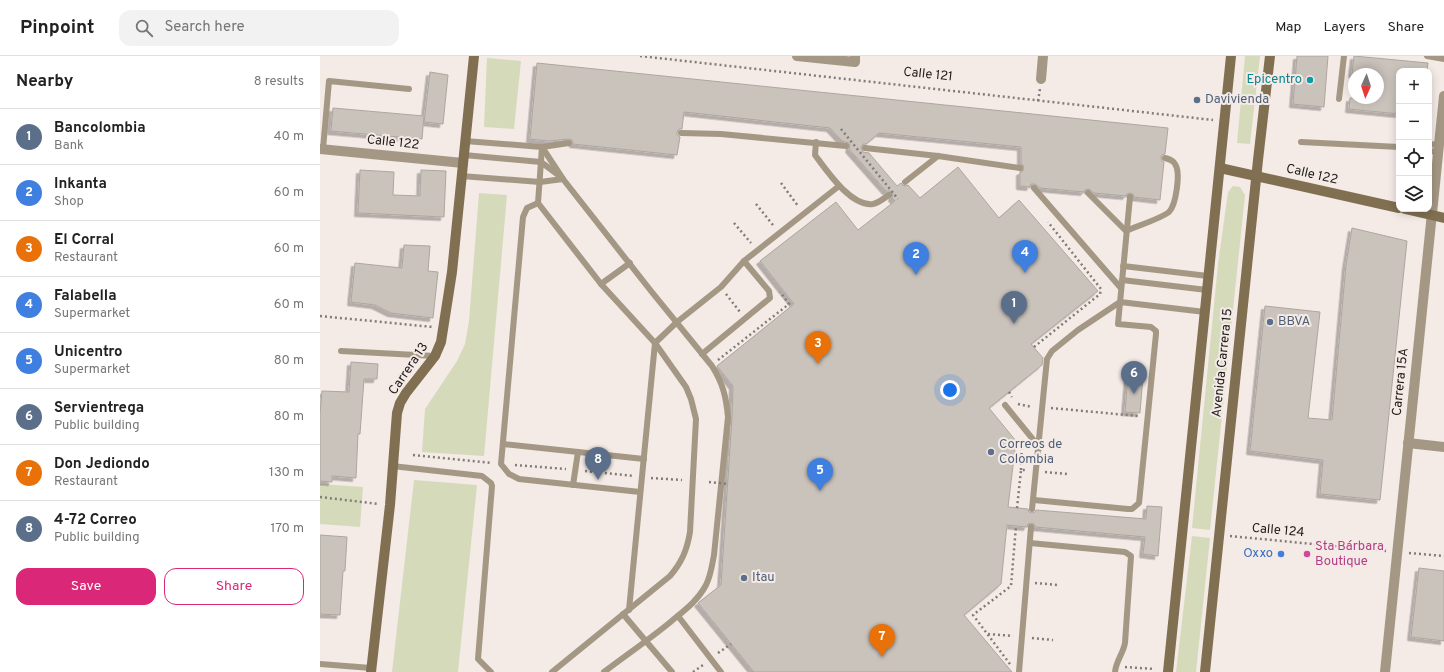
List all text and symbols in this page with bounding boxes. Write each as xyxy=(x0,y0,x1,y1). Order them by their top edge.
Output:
search box xyxy=(119,10,399,46)
text: Pinpoint xyxy=(20,16,95,40)
icon: search xyxy=(133,17,155,39)
text: Search here xyxy=(165,18,245,37)
text: Map xyxy=(1275,19,1301,36)
text: Layers xyxy=(1323,19,1365,36)
text: Share xyxy=(1387,19,1424,36)
street label: Calle 121 xyxy=(902,64,954,86)
north arrow xyxy=(1348,68,1384,104)
map controls xyxy=(1396,68,1432,212)
button: + xyxy=(1396,68,1432,104)
text: Nearby xyxy=(16,71,73,93)
place label: Epicentro xyxy=(1246,72,1302,88)
text: 8 results xyxy=(254,74,304,90)
marker: Epicentro xyxy=(1305,75,1315,85)
place label: Davivienda xyxy=(1205,92,1269,108)
marker: Davivienda xyxy=(1192,95,1202,105)
button: − xyxy=(1396,104,1432,140)
text: Bancolombia xyxy=(54,119,146,138)
text: 1 xyxy=(26,129,32,145)
text: 40 m xyxy=(274,129,304,145)
street label: Calle 122 xyxy=(366,132,420,154)
text: Bank xyxy=(54,138,84,154)
button: locate xyxy=(1396,140,1432,176)
street label: Calle 122 xyxy=(1284,161,1340,189)
text: Inkanta xyxy=(54,175,107,194)
button: layers xyxy=(1396,176,1432,212)
text: 2 xyxy=(25,185,33,201)
text: 60 m xyxy=(274,185,304,201)
text: Shop xyxy=(54,194,84,210)
text: El Corral xyxy=(54,231,114,250)
pin: 4 xyxy=(1012,240,1038,273)
text: 3 xyxy=(25,241,33,257)
text: 60 m xyxy=(274,241,304,257)
pin: 2 xyxy=(903,242,929,275)
text: Restaurant xyxy=(54,250,118,266)
text: Falabella xyxy=(54,287,117,306)
pin: 1 xyxy=(1001,291,1027,324)
text: 4 xyxy=(25,297,33,313)
text: 60 m xyxy=(274,297,304,313)
text: Supermarket xyxy=(54,306,130,322)
street label: Avenida Carrera 15 xyxy=(1209,308,1237,418)
place label: BBVA xyxy=(1278,314,1311,330)
marker: BBVA xyxy=(1265,317,1275,327)
pin: 3 xyxy=(805,331,831,364)
street label: Carrera 13 xyxy=(386,340,432,398)
text: Unicentro xyxy=(54,343,123,362)
street label: Carrera 15A xyxy=(1389,347,1413,417)
text: 5 xyxy=(25,353,33,369)
text: 80 m xyxy=(274,353,304,369)
pin: 6 xyxy=(1121,361,1147,394)
text: Supermarket xyxy=(54,362,130,378)
your location xyxy=(940,380,960,400)
text: Servientrega xyxy=(54,399,144,418)
text: 6 xyxy=(25,409,33,425)
text: 80 m xyxy=(274,409,304,425)
text: Public building xyxy=(54,418,140,434)
place label: Correos de Colombia xyxy=(999,437,1062,468)
pin: 8 xyxy=(585,447,611,480)
marker: Correos de Colombia xyxy=(986,447,996,457)
text: Don Jediondo xyxy=(54,455,150,474)
pin: 5 xyxy=(807,458,833,491)
text: 7 xyxy=(26,465,32,481)
text: 130 m xyxy=(269,465,304,481)
text: Restaurant xyxy=(54,474,118,490)
text: 4-72 Correo xyxy=(54,511,137,530)
text: 8 xyxy=(25,521,33,537)
text: 170 m xyxy=(270,521,304,537)
street label: Calle 124 xyxy=(1251,521,1305,541)
text: Public building xyxy=(54,530,140,546)
place label: Sta Bárbara Boutique xyxy=(1315,539,1384,570)
place label: Oxxo xyxy=(1243,546,1273,562)
marker: Oxxo xyxy=(1276,549,1286,559)
marker: Sta Bárbara Boutique xyxy=(1302,549,1312,559)
button: Save xyxy=(16,568,156,605)
button: Share xyxy=(164,568,304,605)
place label: Itau xyxy=(752,570,775,586)
marker: Itau xyxy=(739,573,749,583)
pin: 7 xyxy=(869,624,895,657)

